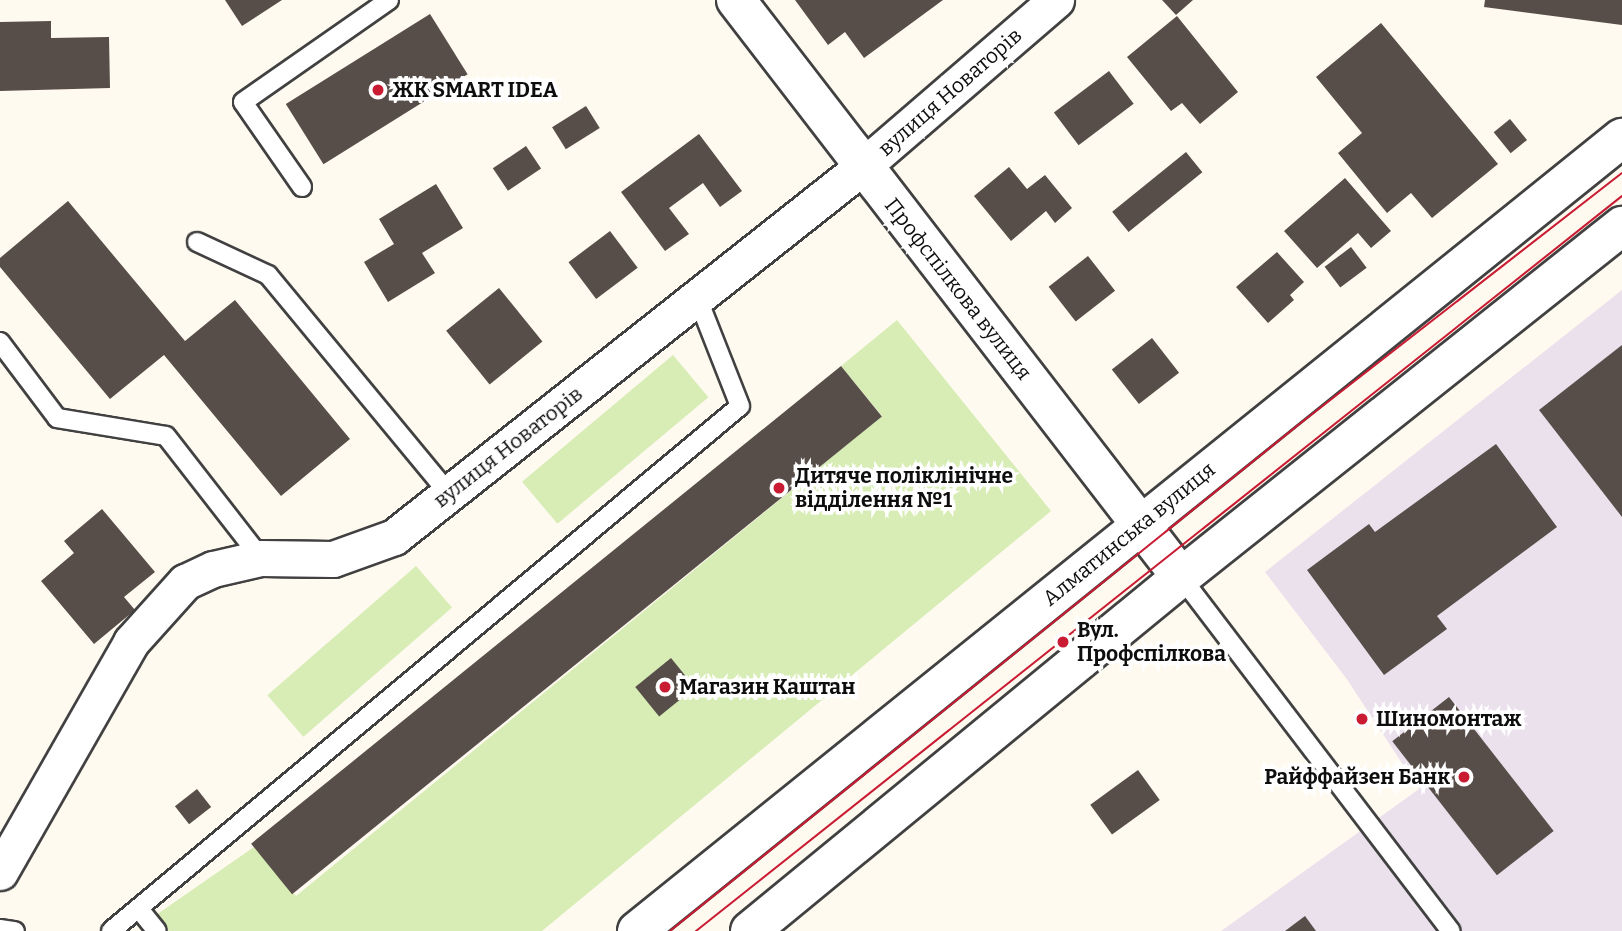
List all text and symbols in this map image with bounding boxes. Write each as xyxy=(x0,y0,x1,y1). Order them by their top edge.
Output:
street label: вулиця Новаторів xyxy=(873,23,1027,161)
place label: ЖК SMART IDEA xyxy=(392,77,558,103)
marker: ЖК SMART IDEA xyxy=(370,82,386,98)
street label: Профспілкова вулиця xyxy=(879,193,1037,385)
street label: вулиця Новаторів xyxy=(429,381,587,513)
street label: Алматинська вулиця xyxy=(1038,457,1220,611)
place label: Дитяче поліклінічне відділення №1 xyxy=(795,463,1013,513)
marker: Дитяче поліклінічне відділення №1 xyxy=(769,478,789,498)
place label: Вул. Профспілкова xyxy=(1077,617,1226,667)
marker: Вул. Профспілкова xyxy=(1055,634,1071,650)
place label: Магазин Каштан xyxy=(679,674,855,700)
marker: Магазин Каштан xyxy=(657,679,673,695)
place label: Шиномонтаж xyxy=(1376,706,1522,732)
marker: Шиномонтаж xyxy=(1354,711,1370,727)
place label: Райффайзен Банк xyxy=(1264,764,1450,790)
marker: Райффайзен Банк xyxy=(1456,769,1472,785)

